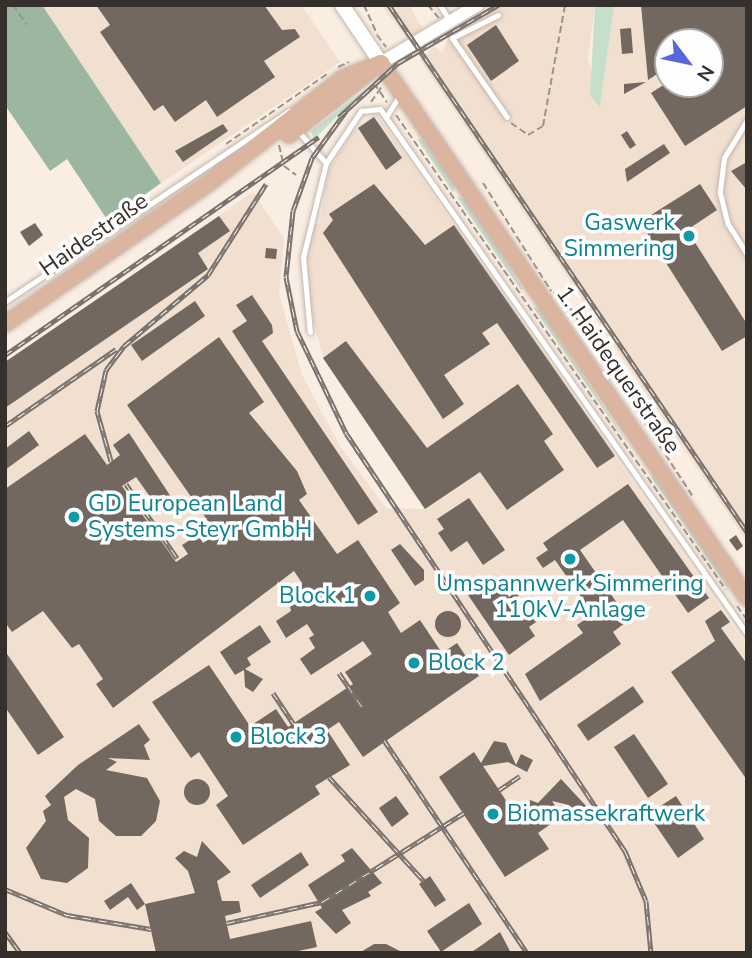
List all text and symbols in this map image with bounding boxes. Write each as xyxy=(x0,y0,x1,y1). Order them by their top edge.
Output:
north arrow xyxy=(654,28,724,98)
text: N xyxy=(690,60,720,86)
street label: Haidestraße xyxy=(34,187,154,283)
place label: Gaswerk Simmering xyxy=(564,209,675,263)
marker: Gaswerk Simmering xyxy=(681,228,697,244)
street label: 1. Haidequerstraße xyxy=(550,281,686,459)
place label: GD European Land Systems-Steyr GmbH xyxy=(88,490,312,544)
marker: GD European Land Systems-Steyr GmbH xyxy=(66,509,82,525)
marker: Umspannwerk Simmering 110kV-Anlage xyxy=(562,551,578,567)
place label: Umspannwerk Simmering 110kV-Anlage xyxy=(436,570,704,624)
place label: Block 1 xyxy=(279,582,356,610)
marker: Block 1 xyxy=(362,588,378,604)
place label: Block 2 xyxy=(428,649,505,677)
marker: Block 2 xyxy=(406,655,422,671)
place label: Block 3 xyxy=(250,723,327,751)
marker: Block 3 xyxy=(228,729,244,745)
place label: Biomassekraftwerk xyxy=(507,800,705,828)
marker: Biomassekraftwerk xyxy=(485,806,501,822)

